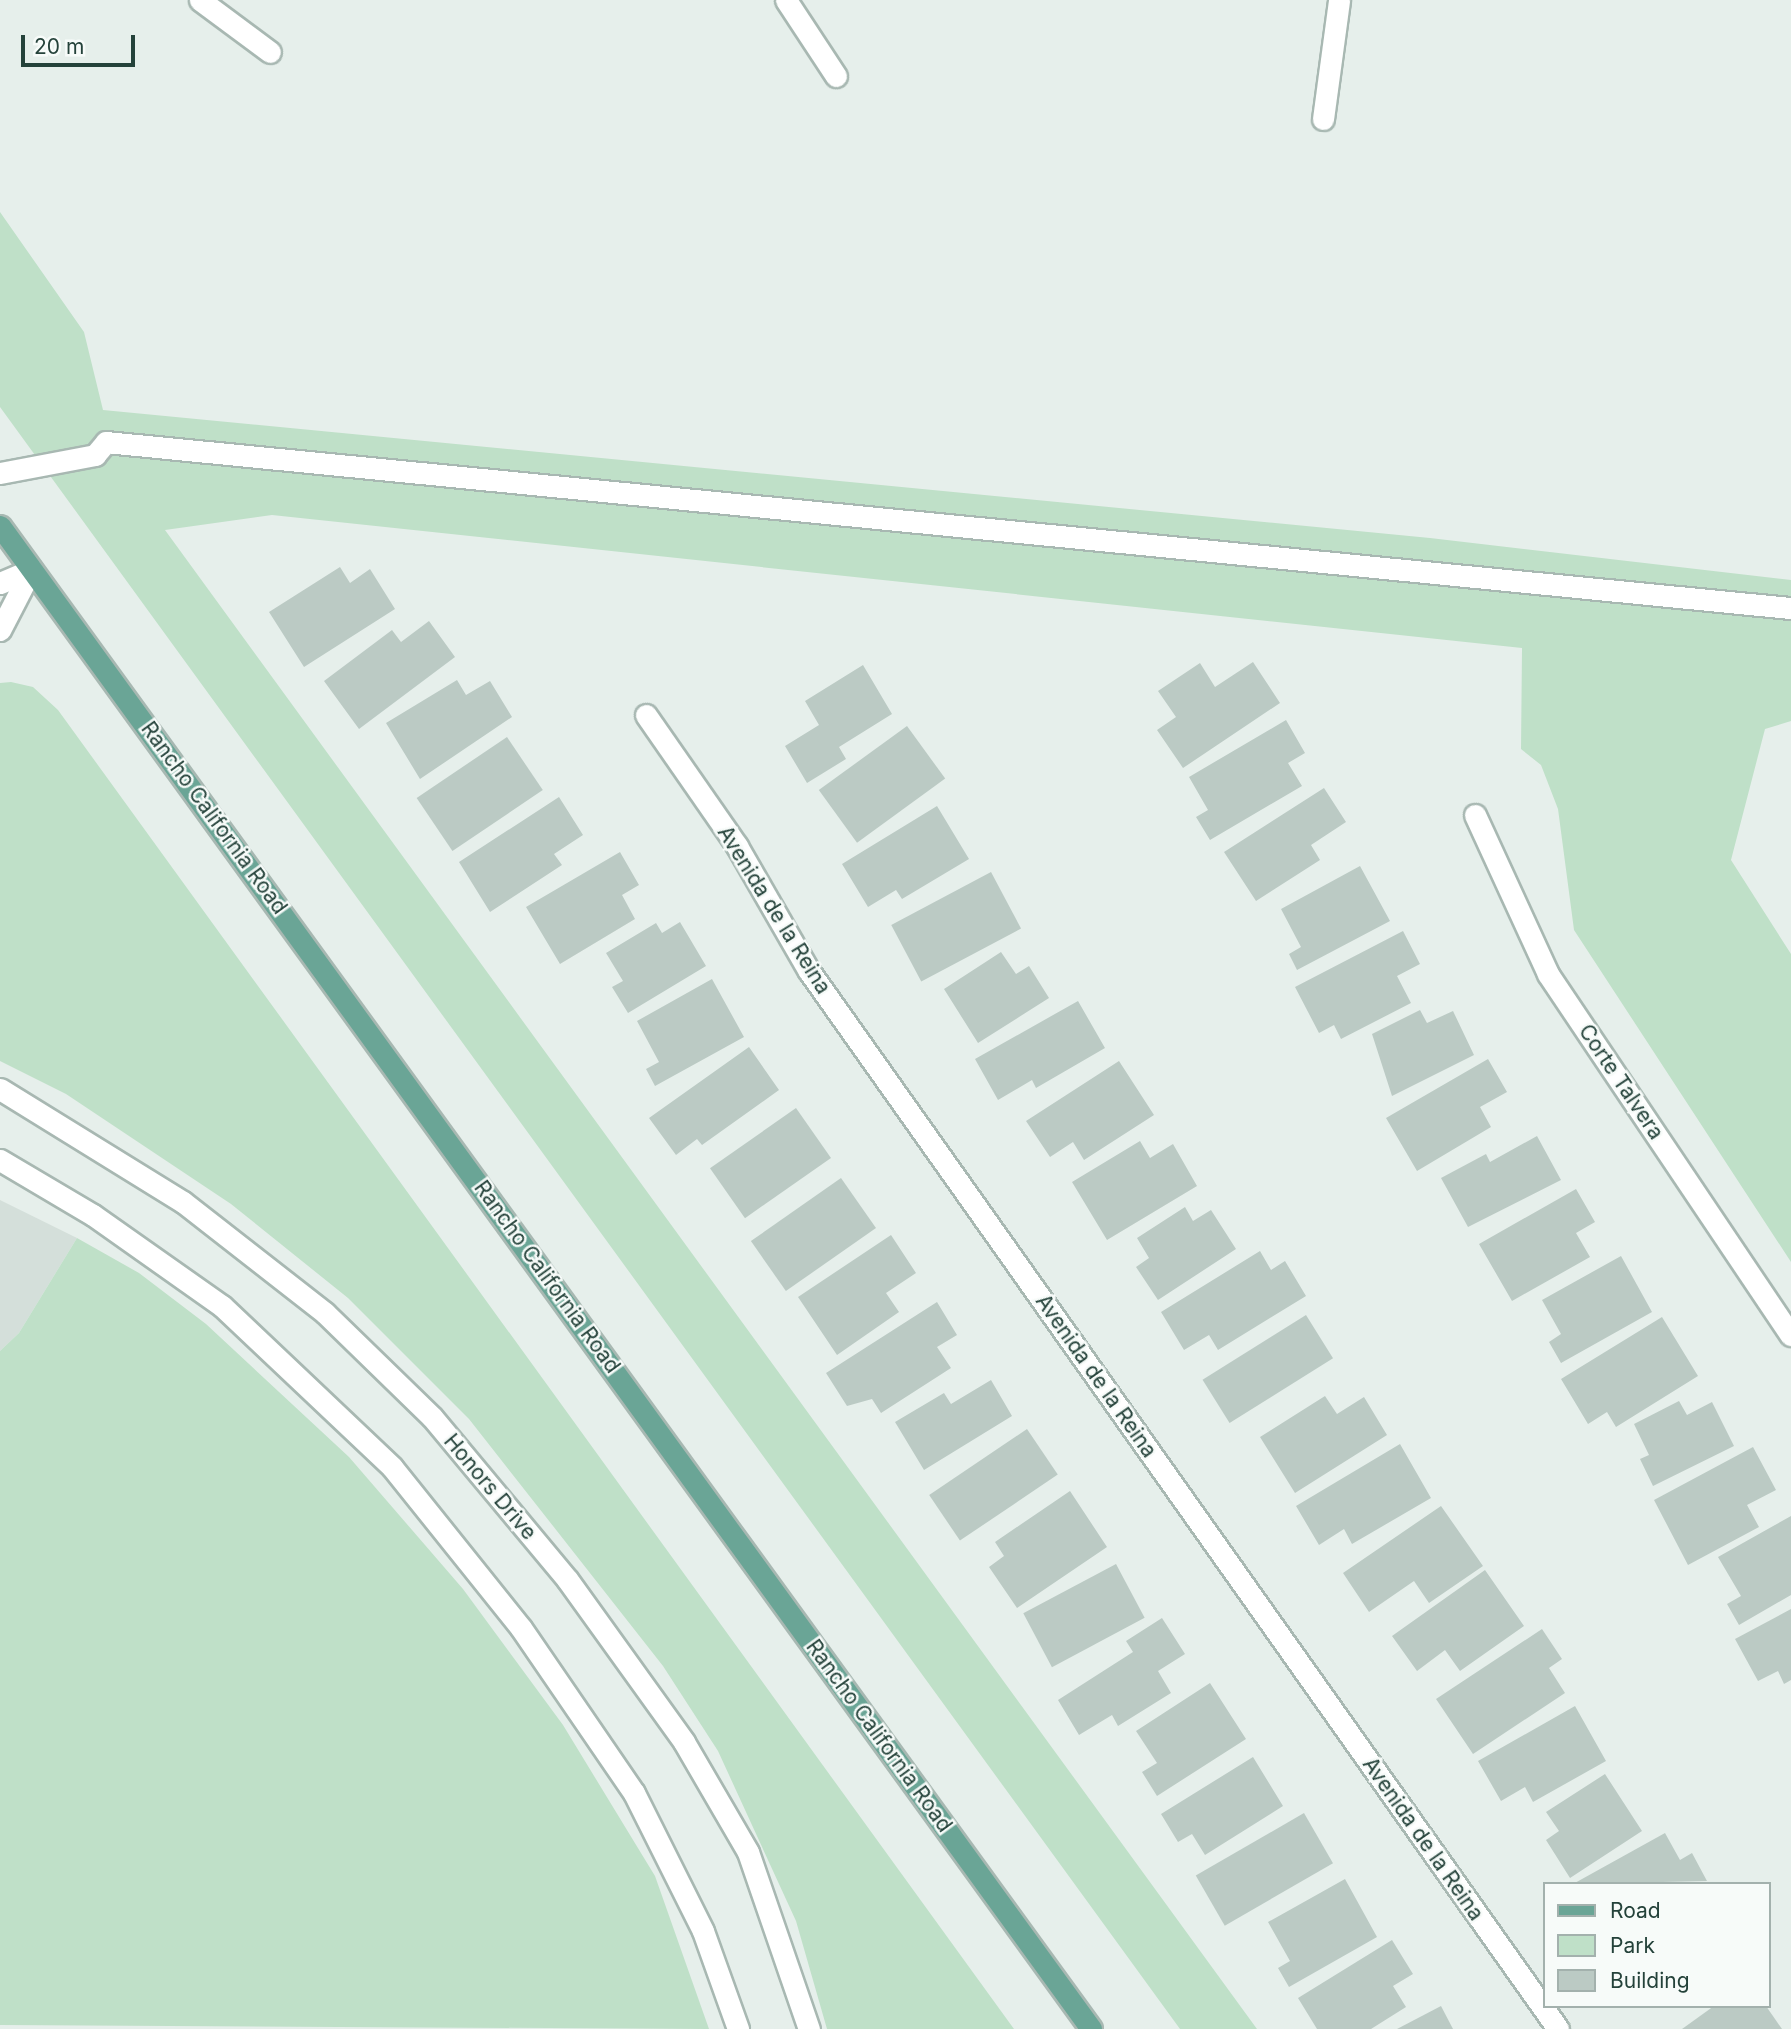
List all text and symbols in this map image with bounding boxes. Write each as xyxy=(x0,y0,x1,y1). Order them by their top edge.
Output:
scale bar xyxy=(24,21,138,65)
text: 20 m xyxy=(34,34,84,59)
street label: Rancho California Road xyxy=(136,717,292,919)
street label: Avenida de la Reina xyxy=(712,821,836,999)
street label: Corte Talvera xyxy=(1573,1020,1669,1144)
street label: Rancho California Road xyxy=(469,1176,625,1378)
street label: Avenida de la Reina xyxy=(1030,1290,1162,1462)
street label: Honors Drive xyxy=(439,1429,541,1545)
street label: Rancho California Road xyxy=(801,1635,957,1837)
street label: Avenida de la Reina xyxy=(1357,1753,1489,1925)
legend xyxy=(1542,1882,1770,2008)
text: Road xyxy=(1610,1898,1661,1923)
text: Park xyxy=(1610,1933,1655,1958)
text: Building xyxy=(1610,1968,1690,1993)

